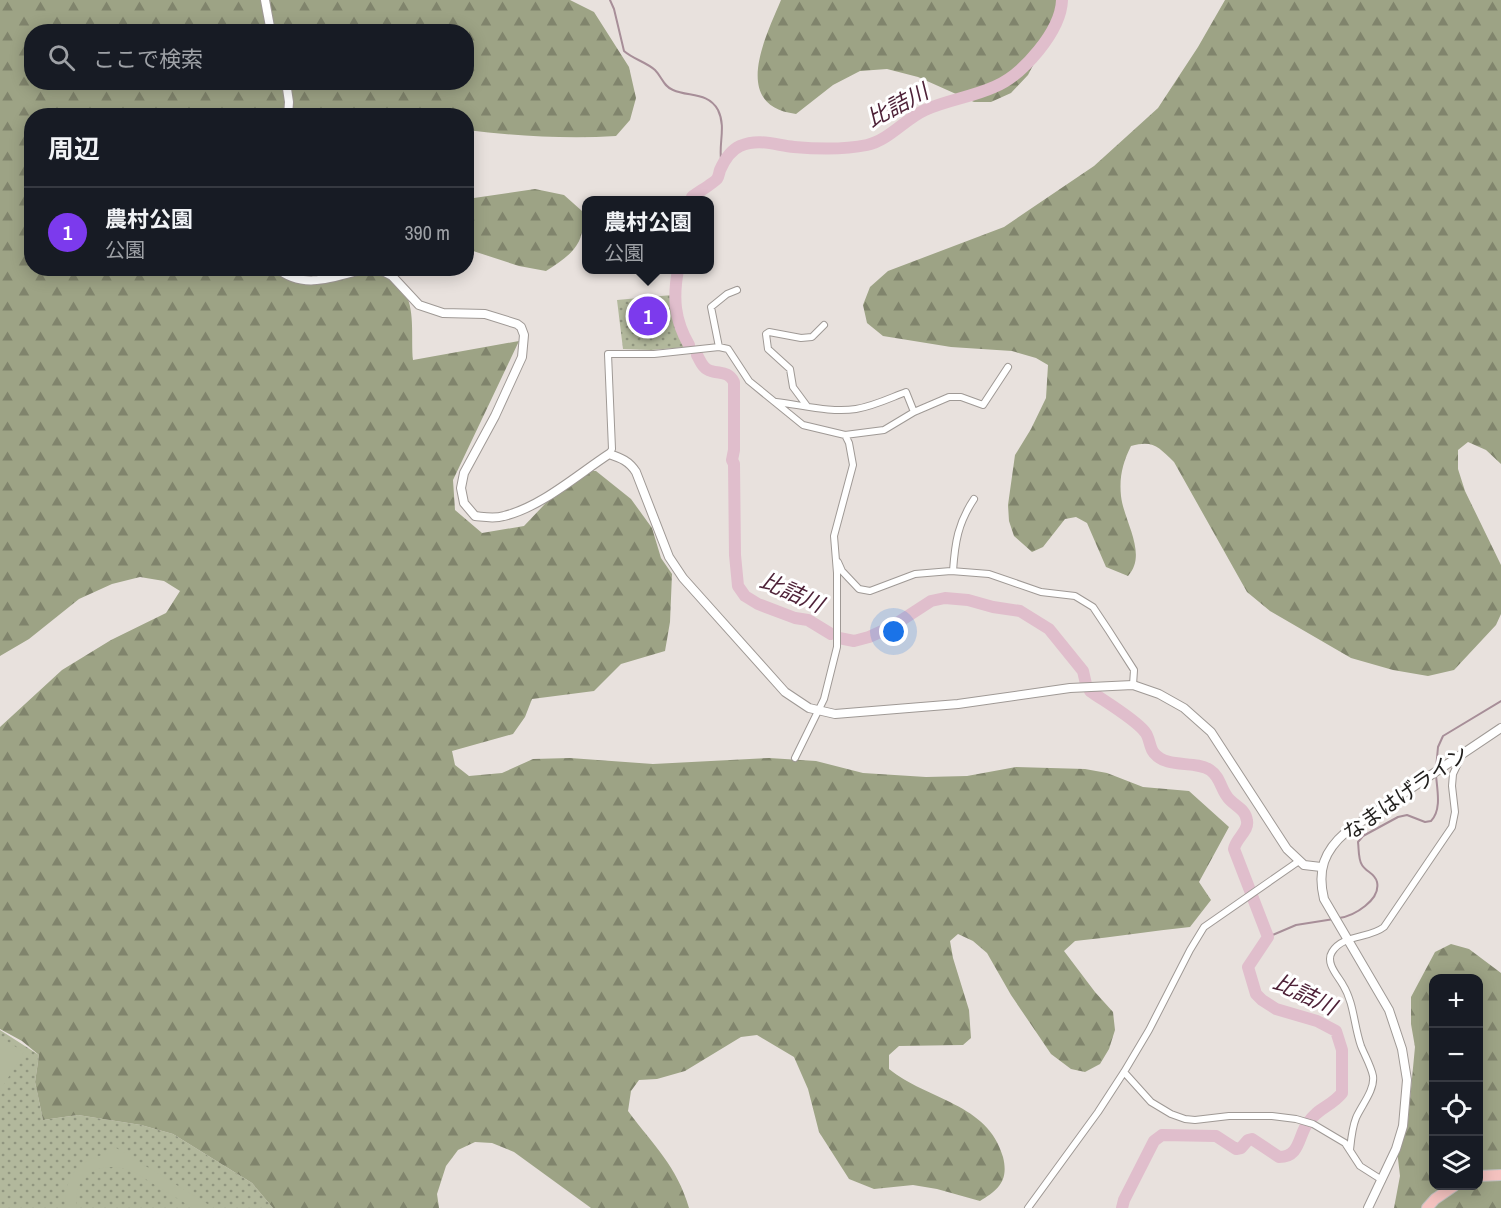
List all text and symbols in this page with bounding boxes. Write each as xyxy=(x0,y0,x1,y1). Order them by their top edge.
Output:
search box xyxy=(24,24,474,90)
icon: search xyxy=(45,41,78,74)
text: ここで検索 xyxy=(93,44,203,74)
water label: 比詰川 xyxy=(861,75,935,134)
text: 周辺 xyxy=(48,131,100,166)
popup xyxy=(582,196,714,274)
text: 農村公園 xyxy=(105,204,193,234)
text: 農村公園 xyxy=(604,207,692,237)
text: 1 xyxy=(63,219,72,246)
text: 390 m xyxy=(404,219,450,246)
text: 公園 xyxy=(105,236,145,263)
text: 公園 xyxy=(604,239,644,266)
pin: 1 xyxy=(628,294,668,338)
water label: 比詰川 xyxy=(756,565,830,620)
your location xyxy=(879,617,908,646)
street label: なまはげライン xyxy=(1337,739,1474,847)
water label: 比詰川 xyxy=(1269,966,1343,1022)
map controls xyxy=(1429,974,1483,1190)
button: + xyxy=(1429,974,1483,1028)
button: − xyxy=(1429,1028,1483,1082)
button: locate xyxy=(1429,1082,1483,1136)
button: layers xyxy=(1429,1136,1483,1190)

